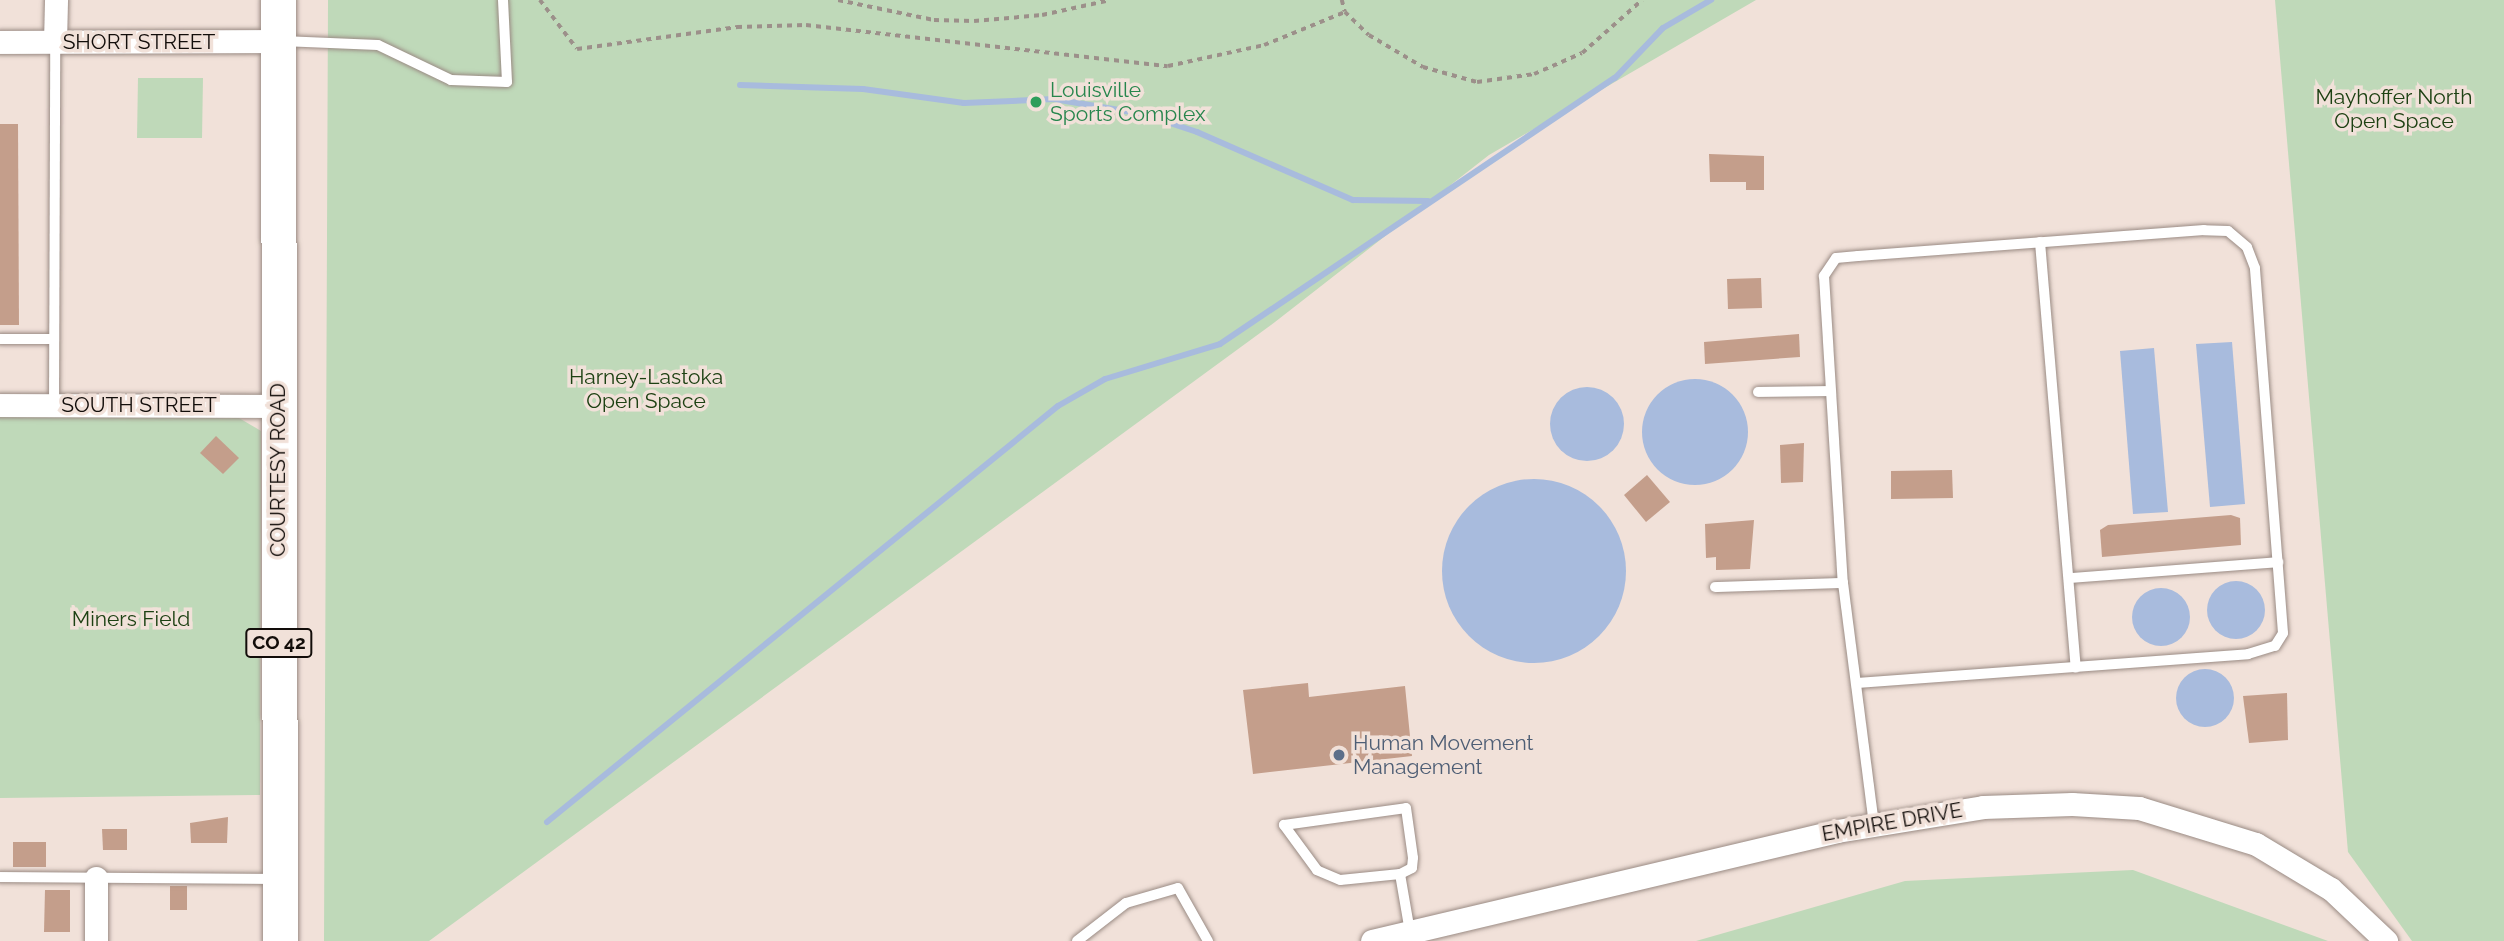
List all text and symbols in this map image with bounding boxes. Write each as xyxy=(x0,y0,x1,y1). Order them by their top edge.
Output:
street label: SHORT STREET xyxy=(62,29,216,55)
place label: Louisville Sports Complex xyxy=(1050,77,1205,127)
park label: Mayhoffer North Open Space xyxy=(2315,84,2473,134)
marker: Louisville Sports Complex xyxy=(1028,94,1044,110)
park label: Harney-Lastoka Open Space xyxy=(569,364,723,414)
street label: COURTESY ROAD xyxy=(265,383,291,557)
street label: SOUTH STREET xyxy=(61,392,217,418)
park label: Miners Field xyxy=(72,606,190,632)
road number: CO 42 xyxy=(244,628,314,658)
place label: Human Movement Management xyxy=(1353,730,1534,780)
marker: Human Movement Management xyxy=(1331,747,1347,763)
street label: EMPIRE DRIVE xyxy=(1820,797,1964,847)

